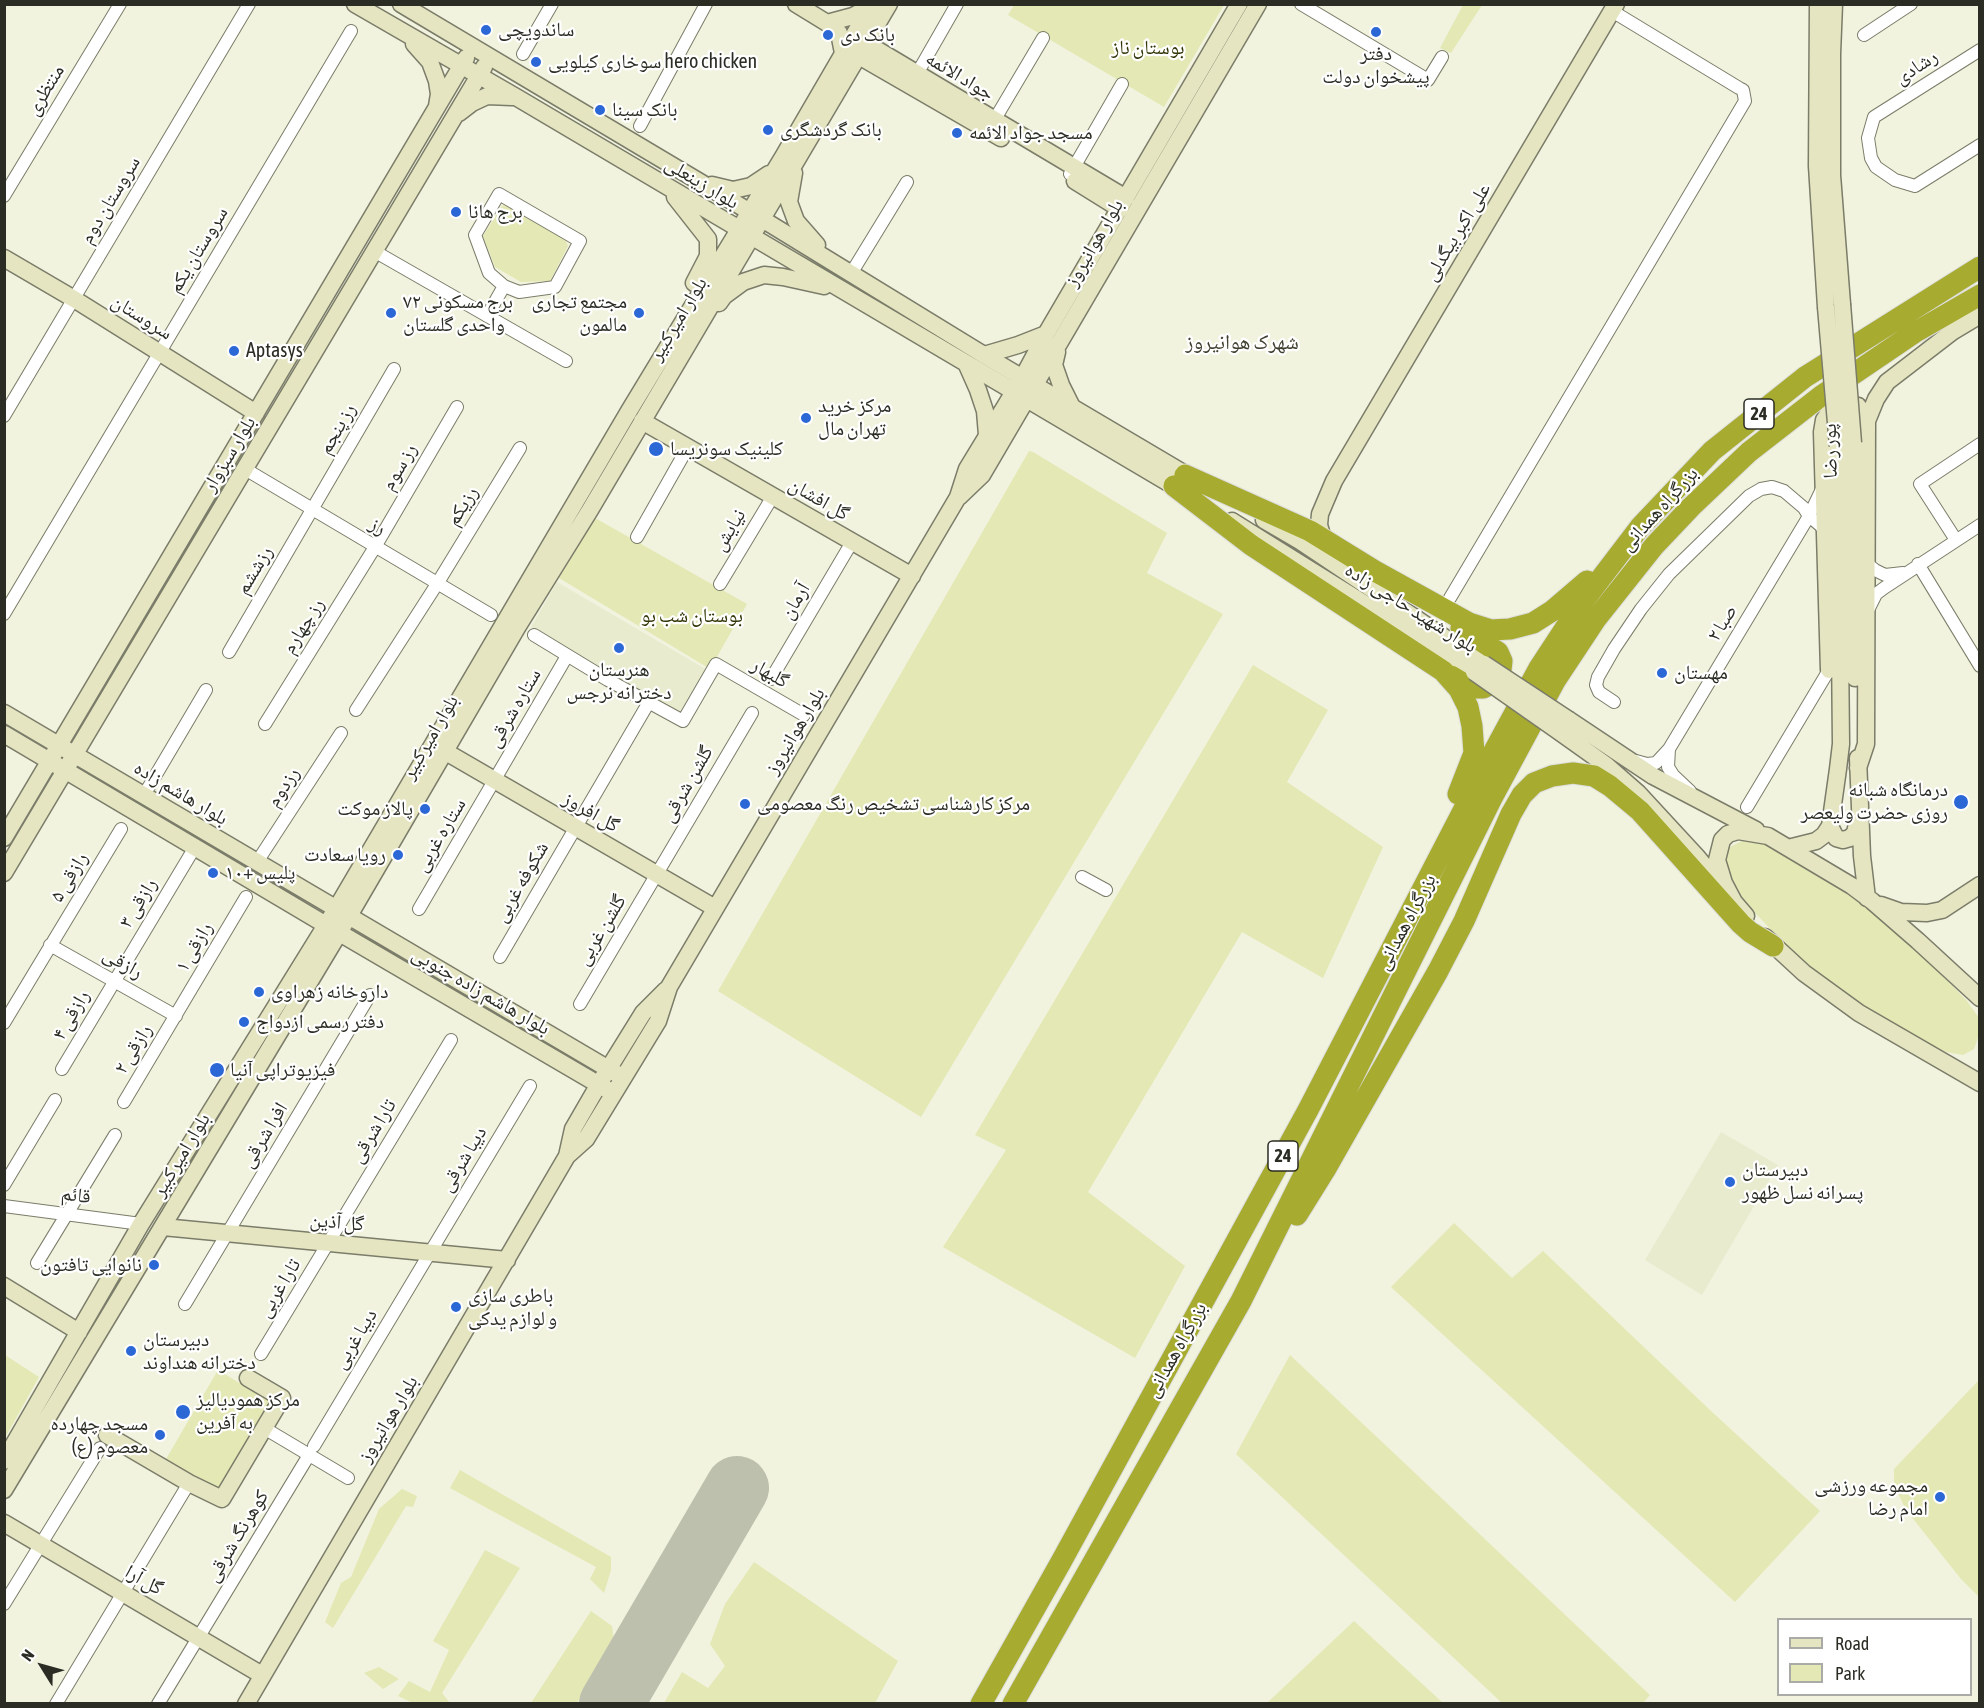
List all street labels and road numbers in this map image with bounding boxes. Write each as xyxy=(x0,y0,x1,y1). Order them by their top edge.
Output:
street label: رشادی xyxy=(1890,44,1942,90)
street label: جواد الائمه xyxy=(921,46,999,106)
street label: منتظری xyxy=(21,60,69,120)
street label: سروستان دوم xyxy=(75,152,145,248)
street label: بلوار زینعلی xyxy=(661,152,743,214)
street label: علی اکبر بیگدلی xyxy=(1418,178,1496,286)
street label: بلوار هوانیروز xyxy=(1059,195,1129,291)
street label: سروستان یکم xyxy=(163,202,233,298)
street label: بلوار امیرکبیر xyxy=(644,273,712,365)
street label: سروستان xyxy=(107,289,177,345)
street label: رز پنجم xyxy=(313,399,361,459)
road number: 24 xyxy=(1744,399,1774,429)
street label: بلوار سبزوار xyxy=(197,412,261,496)
street label: پور رضا xyxy=(1818,423,1842,479)
street label: رز سوم xyxy=(376,439,422,495)
street label: بزرگراه همدانی xyxy=(1615,462,1703,556)
street label: گل افشان xyxy=(784,472,854,526)
street label: رزیکم xyxy=(441,482,483,530)
street label: نیایش xyxy=(707,505,751,555)
street label: رز xyxy=(365,512,391,540)
street label: رزششم xyxy=(230,541,278,599)
street label: بلوار شهید حاجی زاده xyxy=(1341,558,1481,658)
street label: آرمان xyxy=(775,578,815,624)
street label: رز چهارم xyxy=(277,594,329,658)
street label: صبا ۲ xyxy=(1702,600,1742,646)
street label: گلبهار xyxy=(747,653,793,693)
street label: ستاره شرقی xyxy=(482,664,546,752)
street label: بلوار هوانیروز xyxy=(760,683,830,779)
street label: بلوار امیرکبیر xyxy=(396,690,464,784)
street label: گلشن شرقی xyxy=(656,742,718,826)
street label: بلوار هاشم زاده xyxy=(130,756,232,830)
street label: رزدوم xyxy=(261,762,305,812)
street label: گل افروز xyxy=(559,786,623,838)
street label: ستاره غربی xyxy=(409,794,471,876)
street label: شکوفه غربی xyxy=(488,837,554,927)
street label: رازقی ۵ xyxy=(45,848,93,906)
street label: بزرگراه همدانی xyxy=(1371,870,1441,974)
street label: رازقی ۳ xyxy=(114,874,162,932)
street label: گلشن غربی xyxy=(571,890,631,970)
street label: رازقی ۱ xyxy=(170,918,218,976)
street label: رازقی xyxy=(99,942,147,984)
street label: بلوار هاشم زاده جنوبی xyxy=(408,942,554,1040)
street label: رازقی ۴ xyxy=(47,986,95,1044)
street label: رازقی ۲ xyxy=(109,1020,157,1078)
street label: تارا شرقی xyxy=(345,1095,401,1167)
street label: افرا شرقی xyxy=(235,1098,293,1172)
street label: بلوار امیرکبیر xyxy=(147,1109,215,1201)
street label: دیبا شرقی xyxy=(434,1122,492,1196)
road number: 24 xyxy=(1268,1141,1298,1171)
street label: قائم xyxy=(60,1181,92,1209)
street label: گل آذین xyxy=(309,1208,365,1236)
street label: تارا غربی xyxy=(252,1254,306,1322)
street label: بزرگراه همدانی xyxy=(1140,1298,1212,1402)
street label: دیبا غربی xyxy=(328,1304,382,1374)
street label: بلوار هوانیروز xyxy=(353,1371,423,1467)
street label: کوهرنگ شرقی xyxy=(200,1486,274,1586)
street label: گل آرا xyxy=(121,1560,167,1600)

